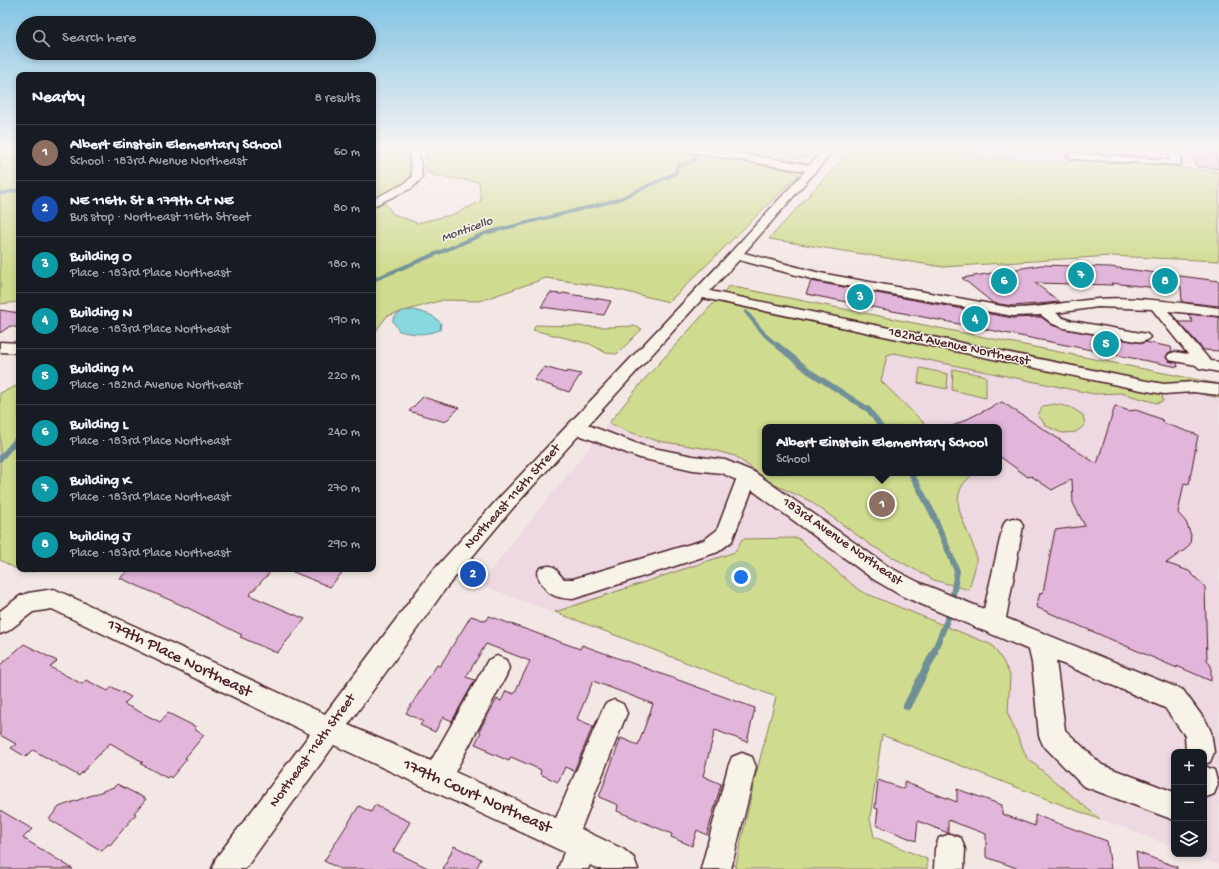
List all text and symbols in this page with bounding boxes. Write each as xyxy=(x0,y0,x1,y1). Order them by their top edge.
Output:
search box xyxy=(16,16,376,60)
icon: search xyxy=(30,27,52,49)
text: Search here xyxy=(62,29,136,47)
text: Nearby xyxy=(32,88,85,108)
text: 8 results xyxy=(315,91,360,106)
text: Albert Einstein Elementary School xyxy=(70,136,281,154)
text: 1 xyxy=(42,145,48,160)
text: 60 m xyxy=(334,145,360,160)
text: School · 183rd Avenue Northeast xyxy=(70,154,247,169)
text: NE 116th St & 179th Ct NE xyxy=(70,192,233,210)
text: 2 xyxy=(42,201,48,216)
text: 80 m xyxy=(333,201,360,216)
text: Bus stop · Northeast 116th Street xyxy=(70,210,250,225)
water label: Monticello xyxy=(439,213,496,246)
text: Building O xyxy=(70,248,132,266)
text: 3 xyxy=(42,257,48,272)
text: 180 m xyxy=(328,257,360,272)
pin: 7 xyxy=(1068,260,1094,290)
text: Place · 183rd Place Northeast xyxy=(70,266,231,281)
pin: 6 xyxy=(991,266,1017,296)
pin: 8 xyxy=(1152,266,1178,296)
pin: 3 xyxy=(847,282,873,312)
text: Building N xyxy=(70,304,132,322)
pin: 4 xyxy=(962,304,988,334)
text: 4 xyxy=(42,313,48,328)
text: 190 m xyxy=(329,313,360,328)
text: Place · 183rd Place Northeast xyxy=(70,322,231,337)
street label: 182nd Avenue Northeast xyxy=(886,323,1033,371)
pin: 5 xyxy=(1093,329,1119,359)
text: Building M xyxy=(70,360,133,378)
text: 5 xyxy=(42,369,48,384)
text: 220 m xyxy=(328,369,360,384)
text: Place · 182nd Avenue Northeast xyxy=(70,378,243,393)
text: Building L xyxy=(70,416,128,434)
popup xyxy=(762,424,1002,476)
text: 6 xyxy=(42,425,48,440)
text: 240 m xyxy=(328,425,360,440)
text: Place · 183rd Place Northeast xyxy=(70,434,231,449)
text: Albert Einstein Elementary School xyxy=(776,434,988,452)
street label: Northeast 116th Street xyxy=(461,440,566,553)
text: School xyxy=(776,452,810,467)
text: Building K xyxy=(70,472,131,490)
text: 7 xyxy=(42,481,48,496)
text: 270 m xyxy=(327,481,360,496)
pin: 1 xyxy=(869,489,895,519)
text: Place · 183rd Place Northeast xyxy=(70,490,231,505)
street label: 183rd Avenue Northeast xyxy=(779,494,905,590)
text: building J xyxy=(70,528,131,546)
text: 8 xyxy=(41,537,49,552)
text: 290 m xyxy=(327,537,360,552)
text: Place · 183rd Place Northeast xyxy=(70,546,231,561)
pin: 2 xyxy=(460,559,486,589)
your location xyxy=(731,567,751,587)
street label: 179th Place Northeast xyxy=(102,615,257,704)
street label: Northeast 116th Street xyxy=(266,690,361,811)
map controls xyxy=(1171,749,1207,857)
button: + xyxy=(1171,749,1207,785)
street label: 179th Court Northeast xyxy=(399,755,556,840)
button: − xyxy=(1171,785,1207,821)
button: layers xyxy=(1171,821,1207,857)

